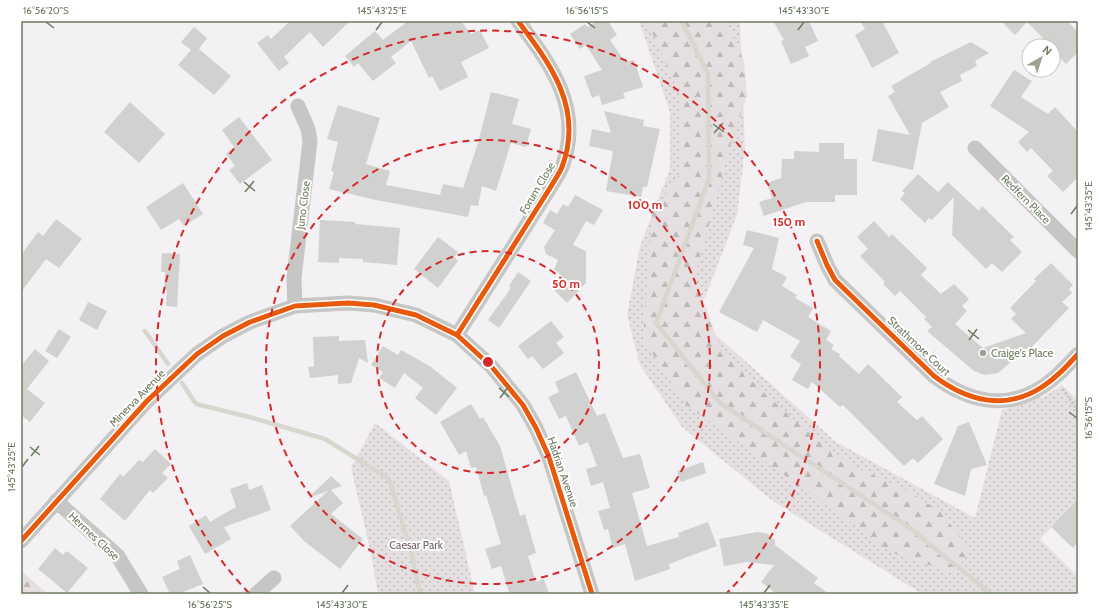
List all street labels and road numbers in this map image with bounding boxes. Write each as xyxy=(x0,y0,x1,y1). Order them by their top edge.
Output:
street label: Forum Close xyxy=(516,159,558,217)
street label: Redfern Place xyxy=(998,171,1054,227)
street label: Juno Close xyxy=(293,180,313,231)
street label: Strathmore Court xyxy=(885,313,954,379)
street label: Minerva Avenue xyxy=(106,366,168,430)
street label: Hadrian Avenue xyxy=(544,435,582,509)
street label: Hermes Close xyxy=(66,509,123,563)

